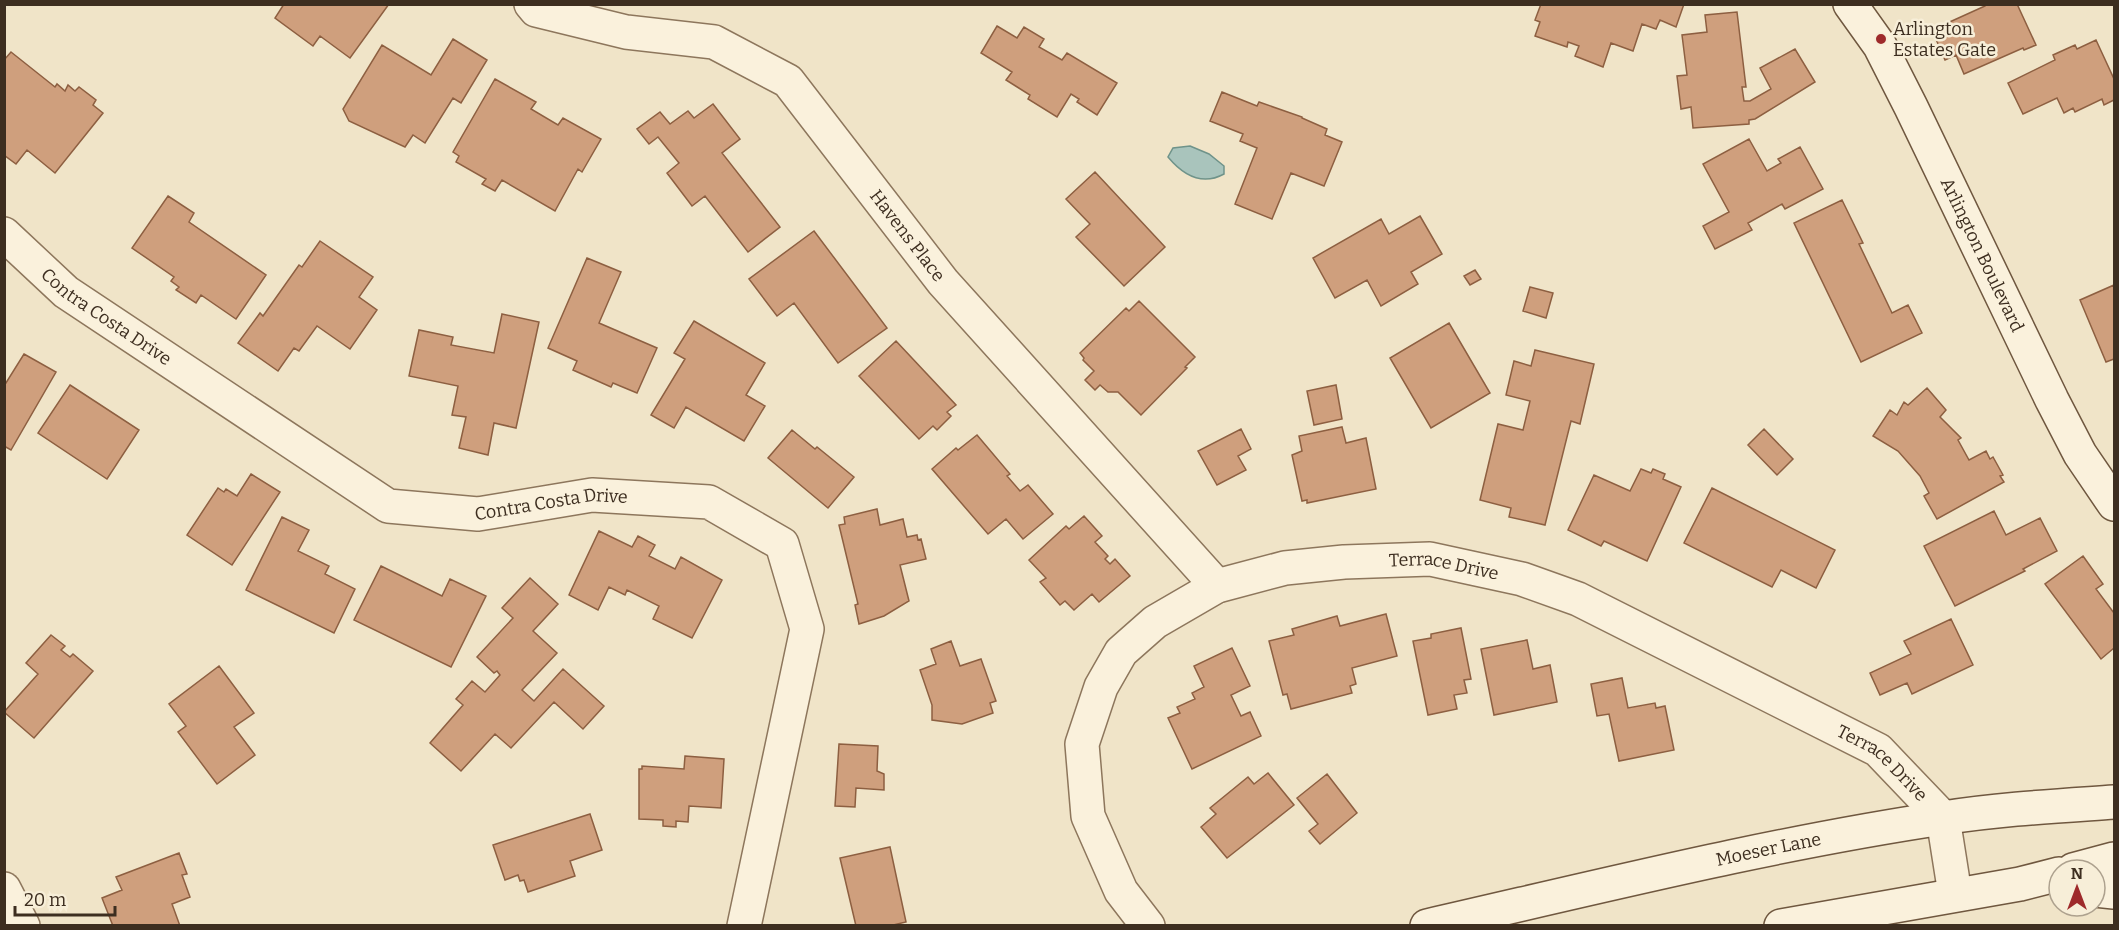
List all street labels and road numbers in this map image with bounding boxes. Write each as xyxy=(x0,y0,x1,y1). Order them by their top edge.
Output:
street label: Arlington Boulevard xyxy=(1936,174,2029,336)
street label: Havens Place xyxy=(865,185,950,286)
street label: Contra Costa Drive xyxy=(36,263,176,370)
street label: Contra Costa Drive xyxy=(473,483,628,525)
street label: Terrace Drive xyxy=(1388,548,1501,585)
street label: Terrace Drive xyxy=(1833,720,1932,806)
street label: Moeser Lane xyxy=(1714,828,1823,871)

